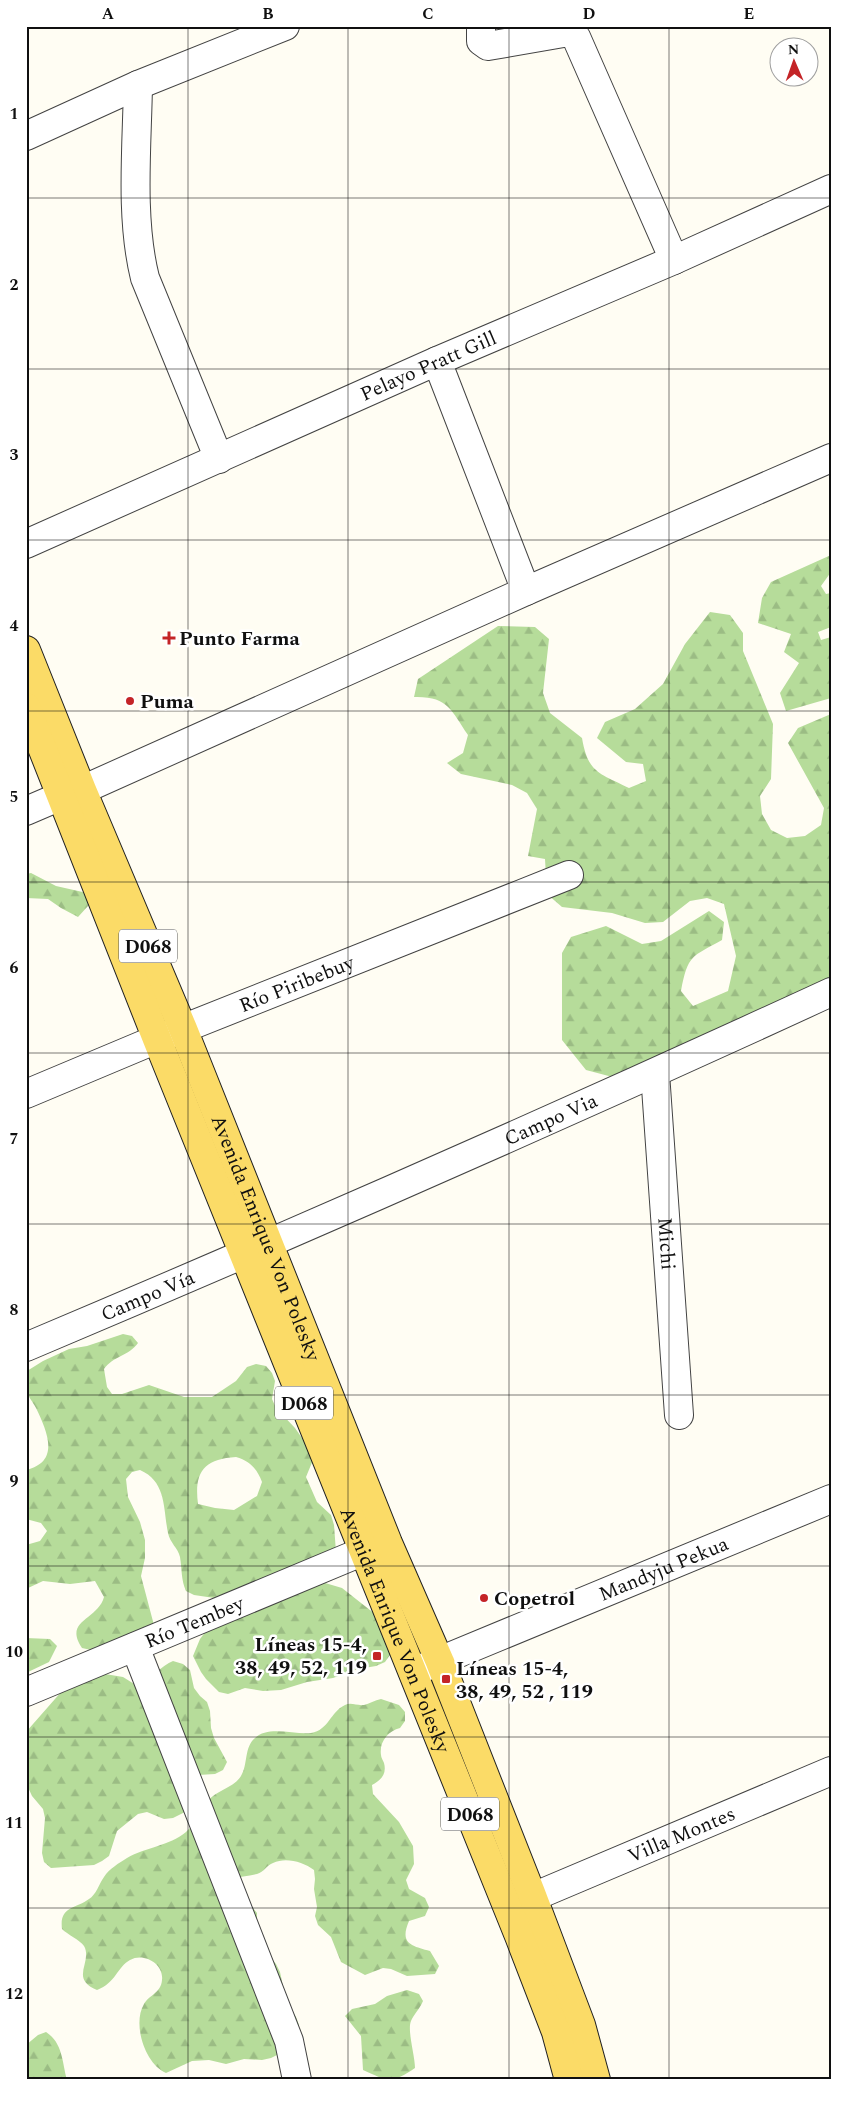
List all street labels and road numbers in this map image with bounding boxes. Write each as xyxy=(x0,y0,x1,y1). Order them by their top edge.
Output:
street label: Pelayo Pratt Gill xyxy=(356,323,501,409)
road number: D068 xyxy=(119,929,177,962)
street label: Río Piribebuy xyxy=(235,948,360,1021)
street label: Campo Via xyxy=(499,1086,603,1154)
street label: Avenida Enrique Von Polesky xyxy=(203,1111,328,1367)
street label: Michi xyxy=(649,1216,683,1271)
street label: Campo Vía xyxy=(96,1263,200,1330)
road number: D068 xyxy=(275,1386,333,1420)
street label: Avenida Enrique Von Polesky xyxy=(331,1503,458,1759)
street label: Mandyju Pekua xyxy=(594,1529,733,1610)
street label: Río Tembey xyxy=(140,1588,250,1657)
road number: D068 xyxy=(441,1798,499,1830)
street label: Villa Montes xyxy=(623,1799,740,1871)

